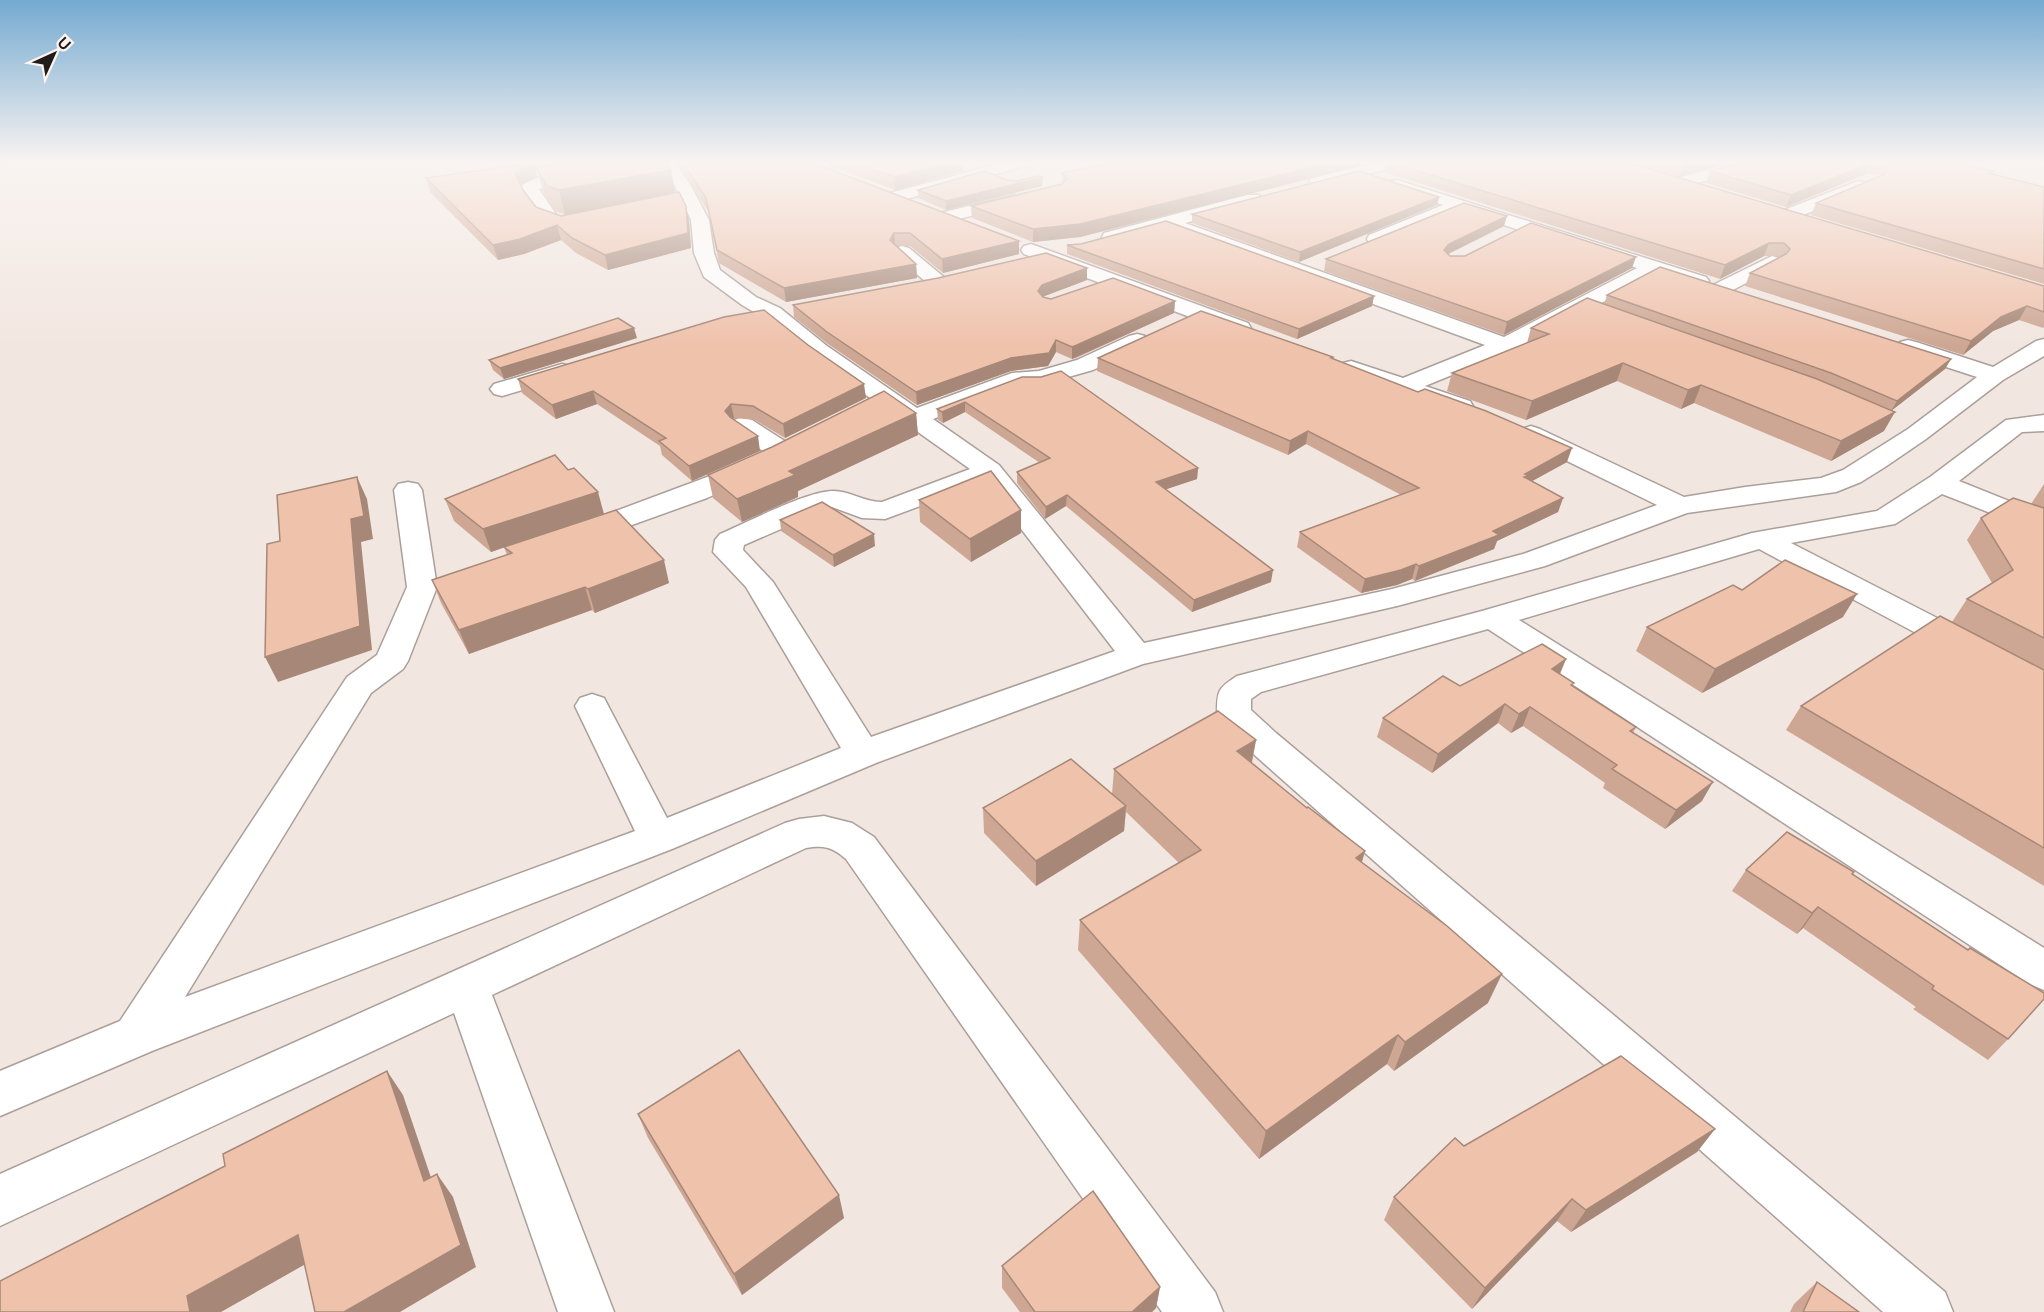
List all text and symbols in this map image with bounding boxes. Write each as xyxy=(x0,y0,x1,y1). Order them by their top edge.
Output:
north arrow xyxy=(24,24,84,84)
text: U xyxy=(52,34,74,56)

